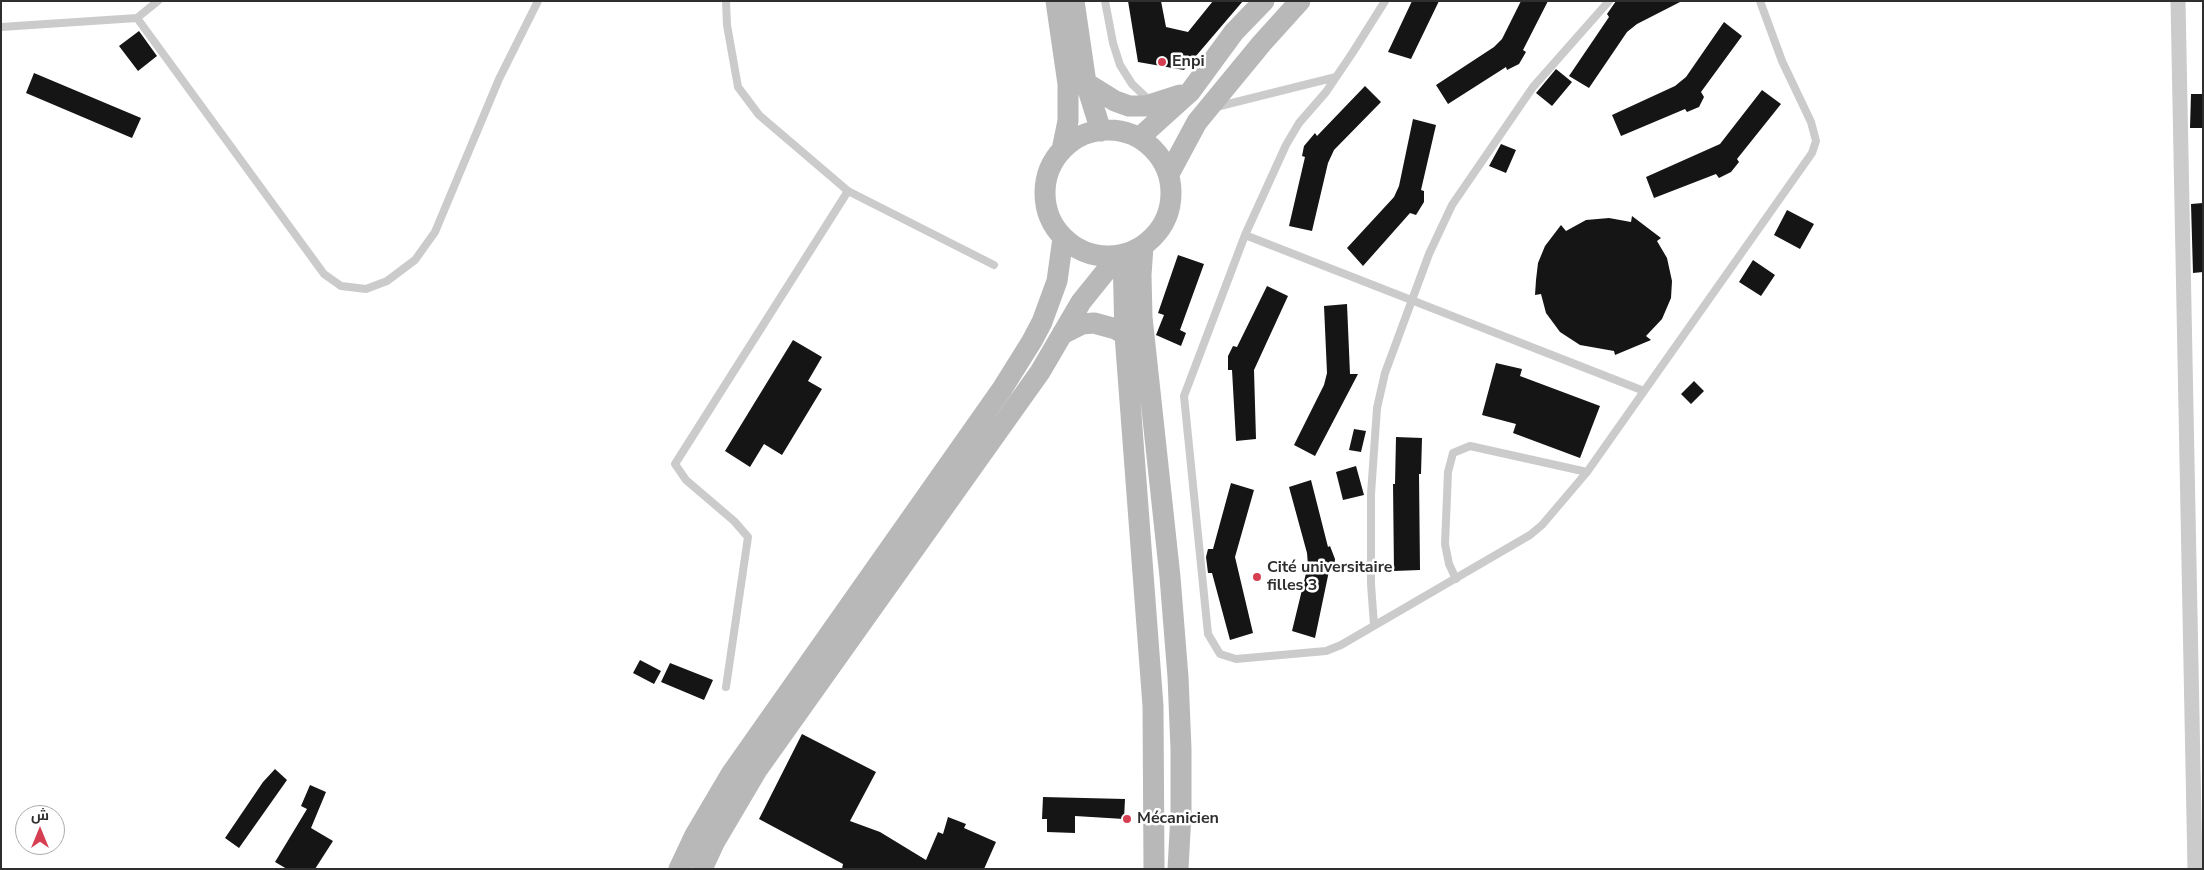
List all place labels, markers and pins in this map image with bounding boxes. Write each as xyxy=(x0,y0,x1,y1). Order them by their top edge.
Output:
place label: Enpi xyxy=(1172,52,1205,72)
marker: Enpi xyxy=(1156,56,1168,68)
place label: Cité universitaire filles 3 xyxy=(1267,558,1393,596)
marker: Cité universitaire filles 3 xyxy=(1251,571,1263,583)
place label: Mécanicien xyxy=(1137,809,1219,829)
marker: Mécanicien xyxy=(1121,813,1133,825)

